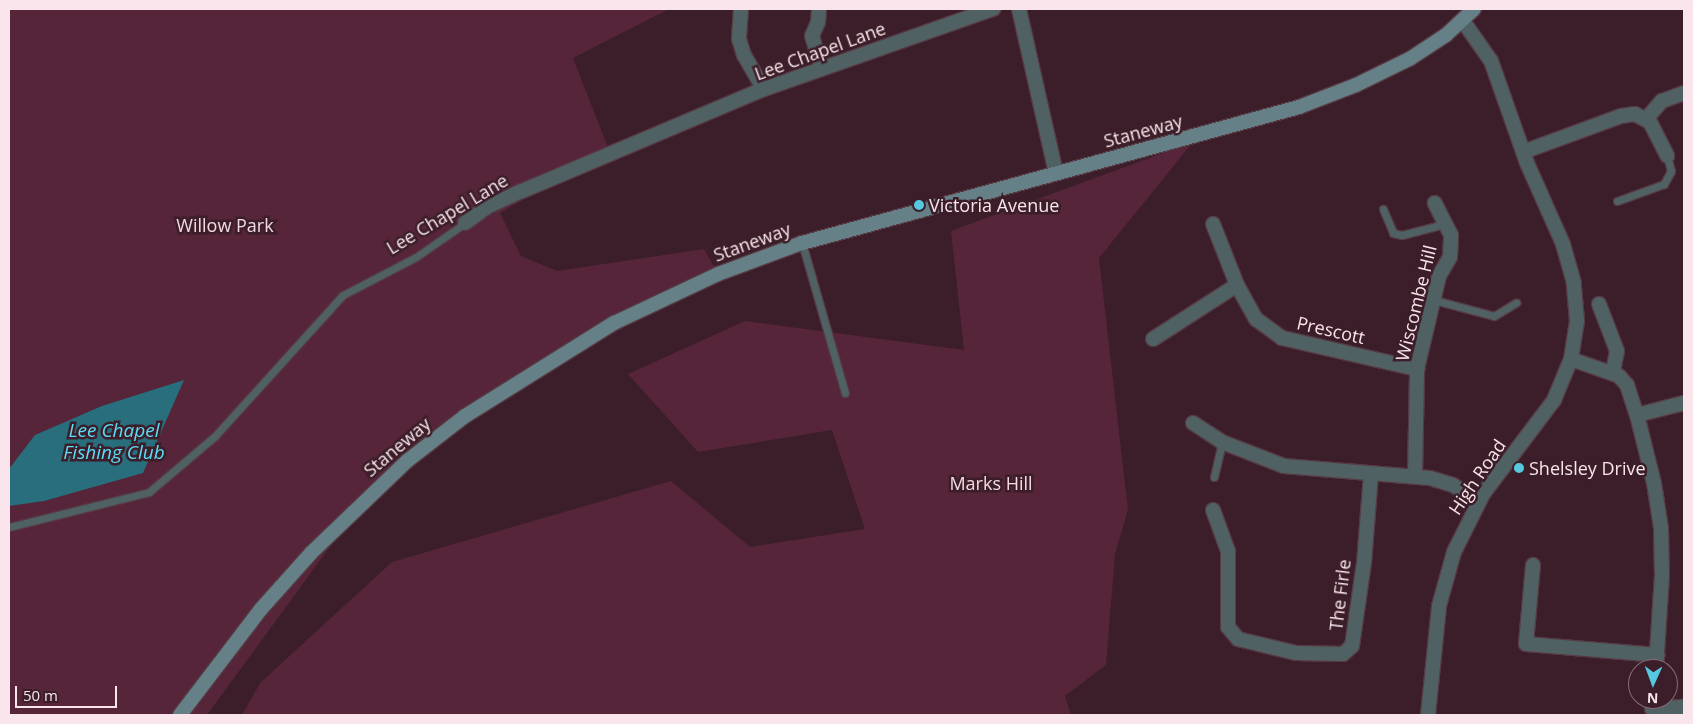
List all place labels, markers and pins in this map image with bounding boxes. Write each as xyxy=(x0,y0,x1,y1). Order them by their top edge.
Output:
place label: Victoria Avenue xyxy=(929,194,1059,216)
marker: Victoria Avenue xyxy=(913,199,925,211)
place label: Shelsley Drive xyxy=(1529,457,1646,479)
marker: Shelsley Drive xyxy=(1513,462,1525,474)

